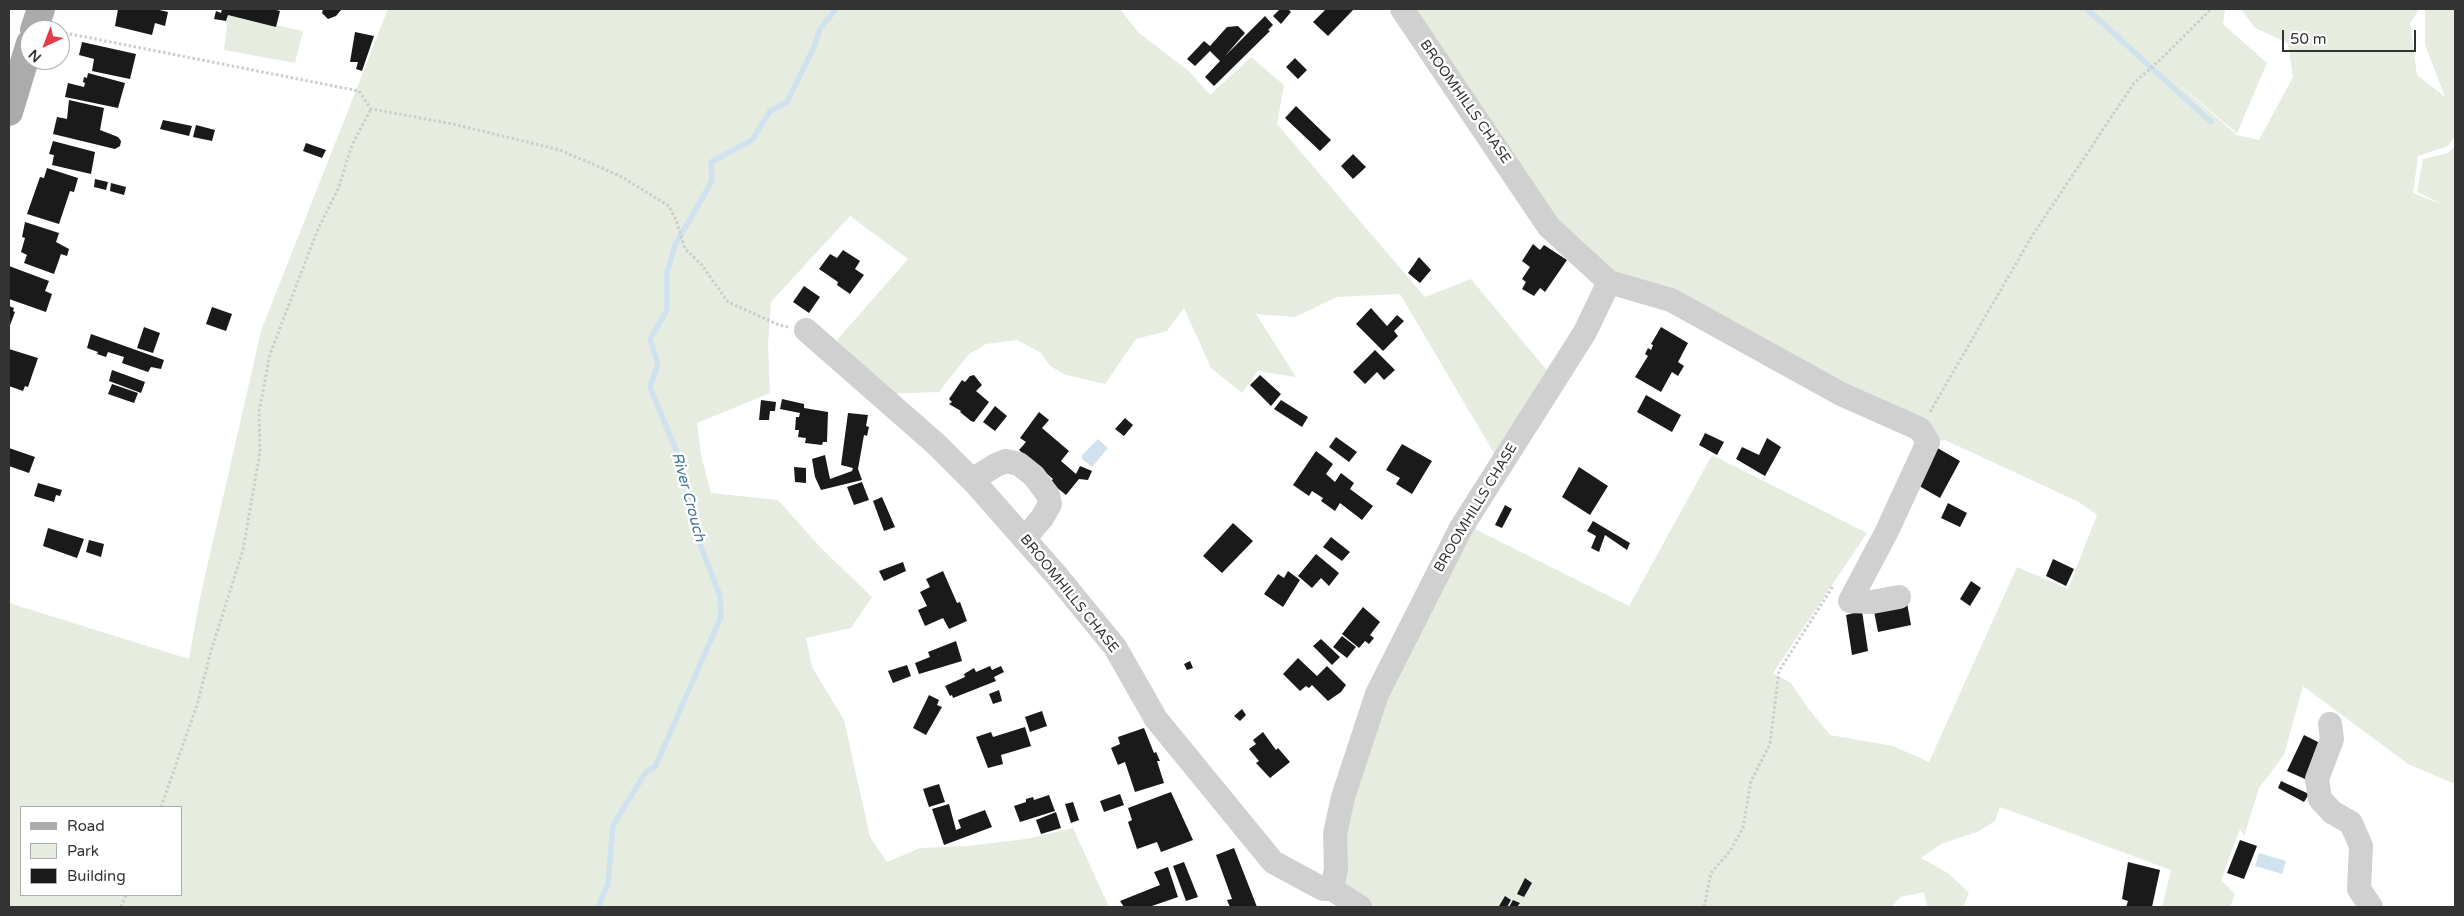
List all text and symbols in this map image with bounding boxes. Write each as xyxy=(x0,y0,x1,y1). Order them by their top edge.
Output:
north arrow xyxy=(20,20,70,70)
scale bar xyxy=(2284,20,2418,52)
text: 50 m xyxy=(2290,30,2327,48)
street label: BROOMHILLS CHASE xyxy=(1416,37,1514,167)
text: N xyxy=(25,46,45,66)
street label: BROOMHILLS CHASE xyxy=(1431,441,1521,575)
water label: River Crouch xyxy=(667,450,709,544)
street label: BROOMHILLS CHASE xyxy=(1016,532,1122,656)
legend xyxy=(20,806,182,896)
text: Road xyxy=(67,817,105,835)
text: Park xyxy=(67,842,99,860)
text: Building xyxy=(67,867,126,885)

